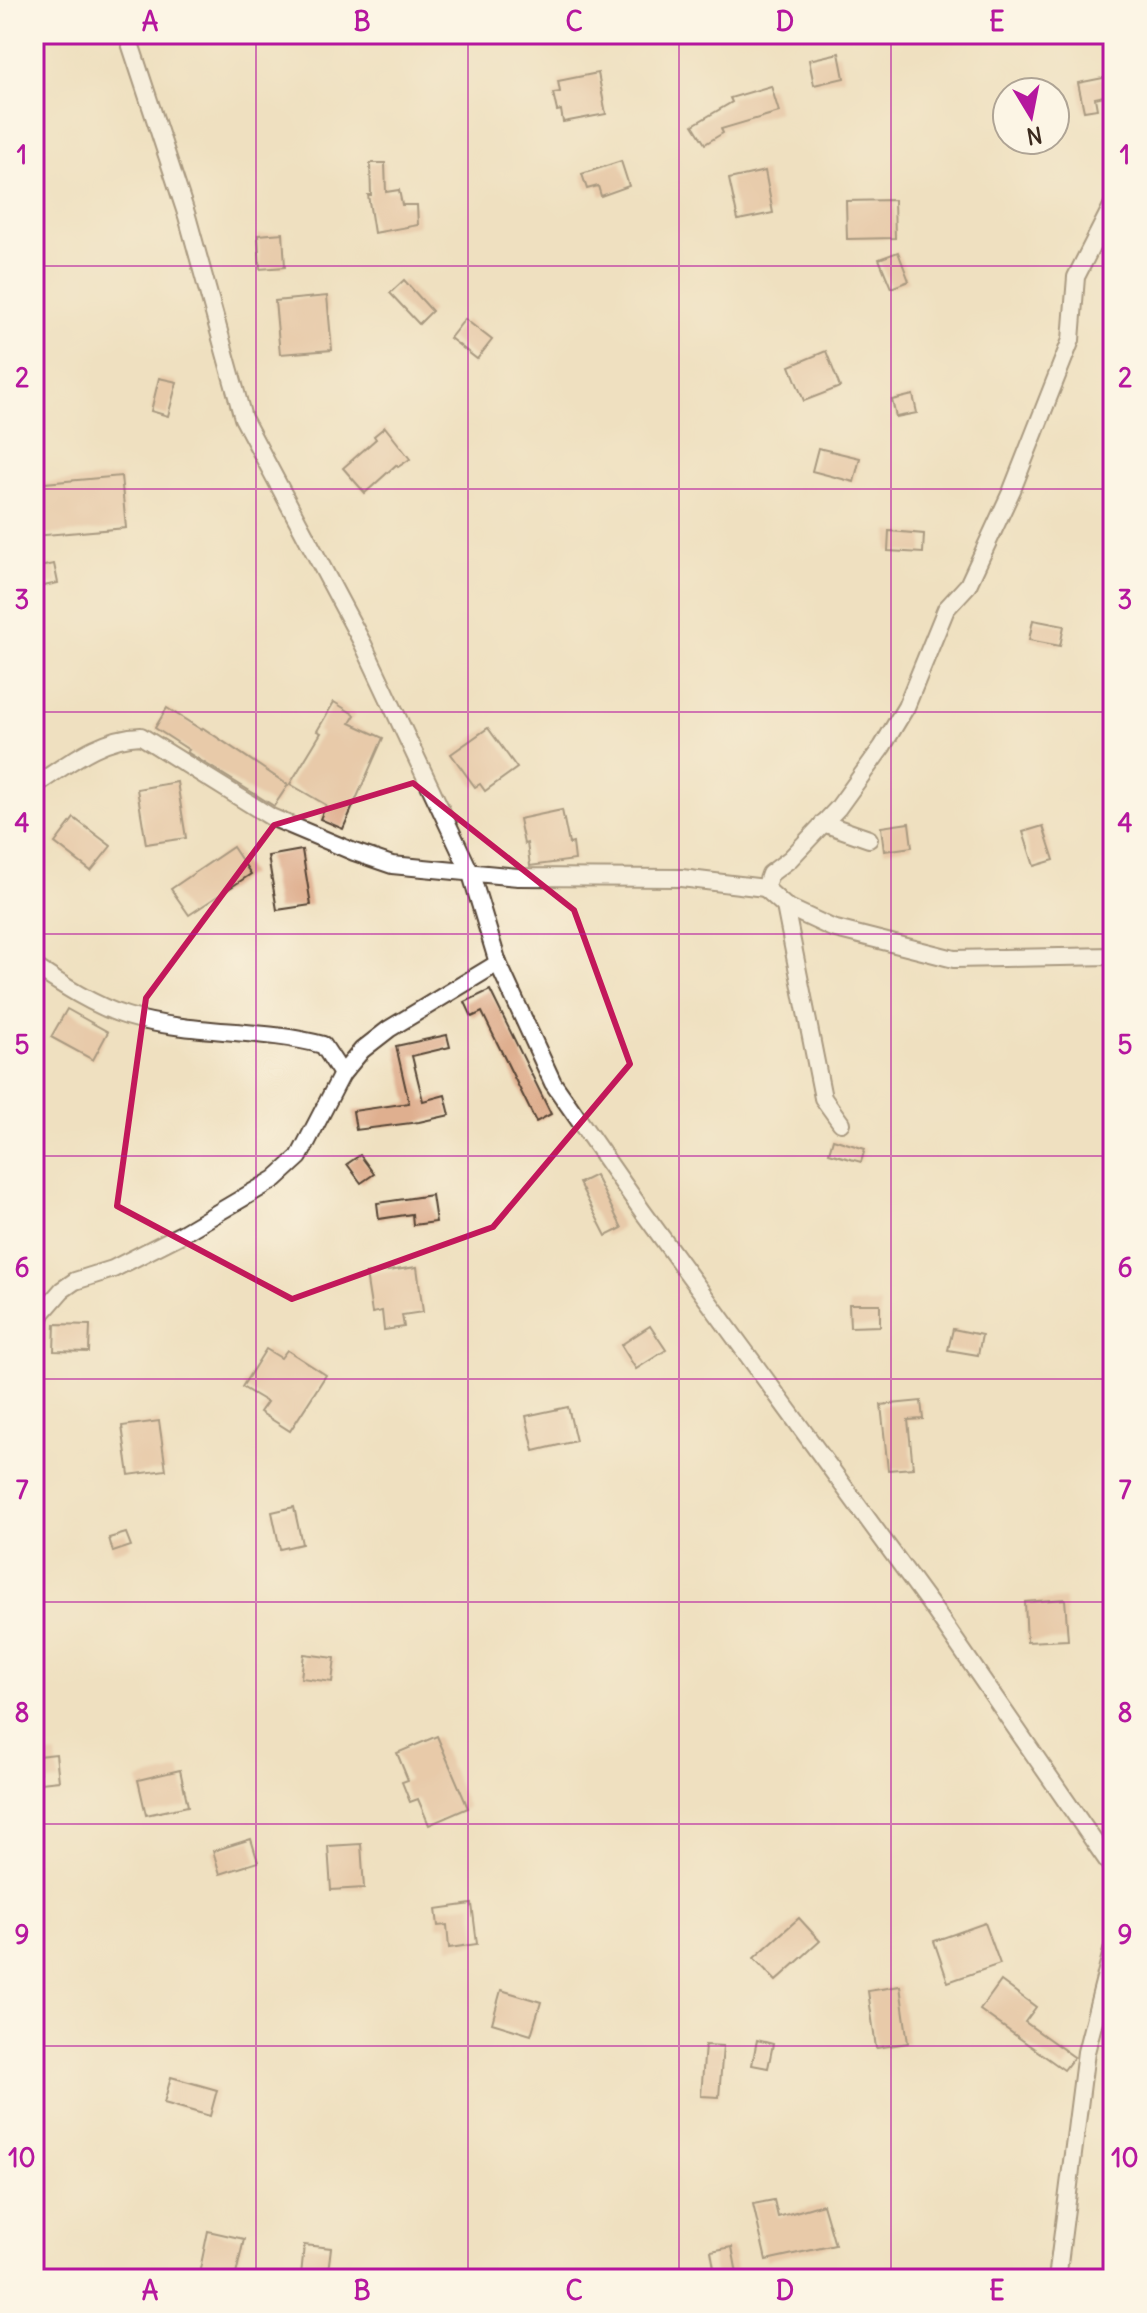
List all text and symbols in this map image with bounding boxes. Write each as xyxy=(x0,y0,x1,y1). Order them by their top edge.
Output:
text: A xyxy=(142,5,159,38)
text: B xyxy=(353,5,371,38)
text: C xyxy=(565,5,583,38)
text: D xyxy=(776,5,794,38)
text: E xyxy=(989,5,1005,38)
north arrow xyxy=(991,76,1071,156)
text: N xyxy=(1025,121,1044,151)
text: 1 xyxy=(17,138,27,171)
text: 1 xyxy=(1120,138,1130,171)
text: 2 xyxy=(15,361,29,394)
text: 2 xyxy=(1118,361,1132,394)
text: 3 xyxy=(15,583,29,616)
text: 3 xyxy=(1118,583,1132,616)
text: 4 xyxy=(14,806,30,839)
text: 4 xyxy=(1117,806,1133,839)
text: 5 xyxy=(15,1028,30,1061)
text: 5 xyxy=(1118,1028,1133,1061)
text: 6 xyxy=(14,1251,30,1284)
text: 6 xyxy=(1117,1251,1133,1284)
text: 7 xyxy=(16,1473,29,1506)
text: 7 xyxy=(1119,1473,1132,1506)
text: 8 xyxy=(15,1696,29,1729)
text: 8 xyxy=(1118,1696,1132,1729)
text: 9 xyxy=(15,1918,29,1951)
text: 9 xyxy=(1118,1918,1132,1951)
text: 10 xyxy=(8,2141,36,2174)
text: 10 xyxy=(1111,2141,1139,2174)
text: A xyxy=(142,2274,159,2307)
text: B xyxy=(353,2274,371,2307)
text: C xyxy=(565,2274,583,2307)
text: D xyxy=(776,2274,794,2307)
text: E xyxy=(989,2274,1005,2307)

